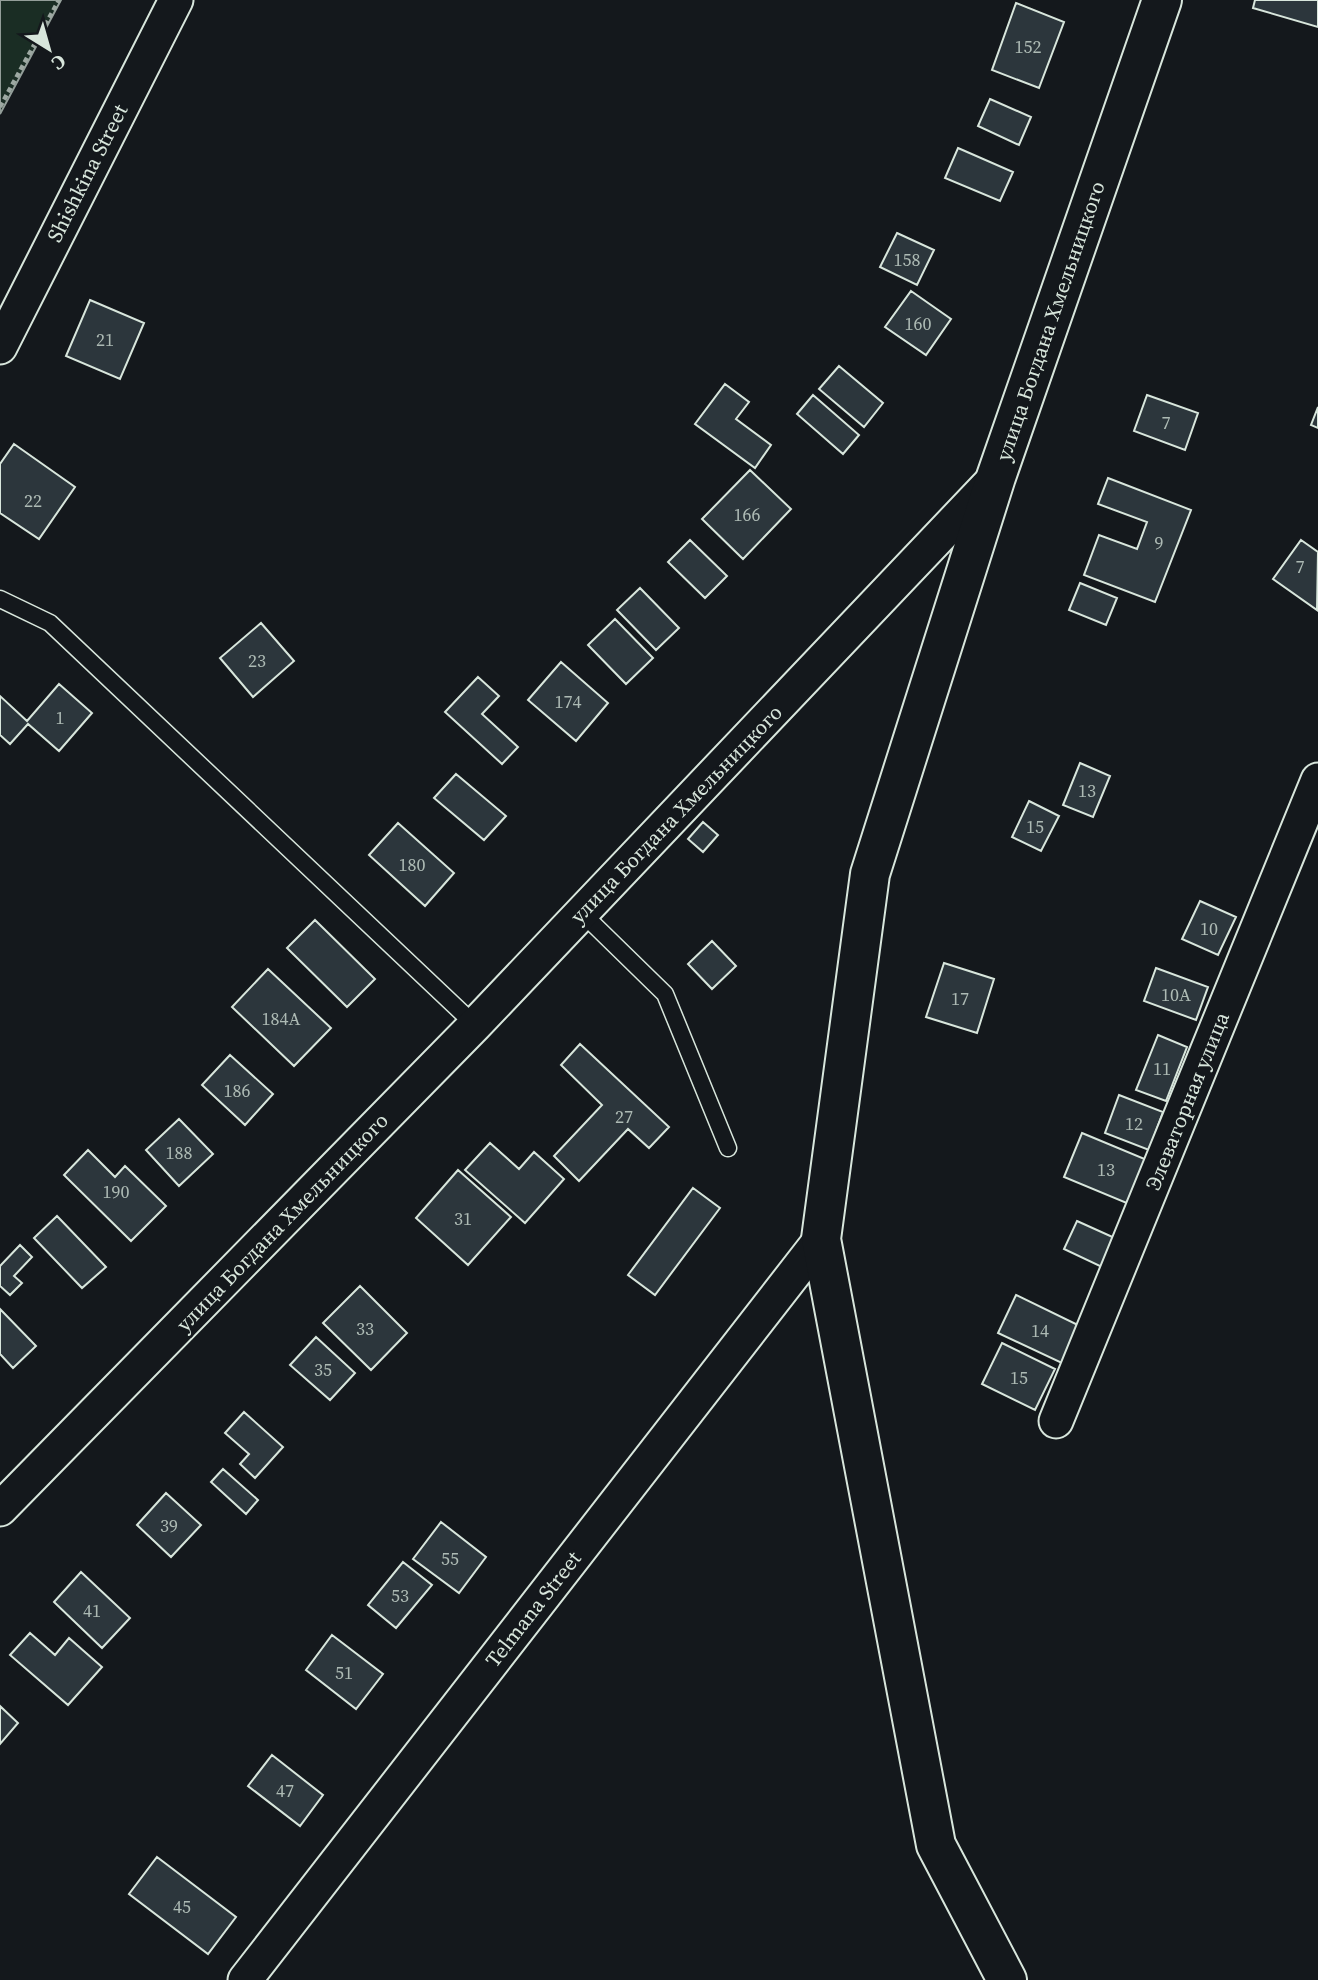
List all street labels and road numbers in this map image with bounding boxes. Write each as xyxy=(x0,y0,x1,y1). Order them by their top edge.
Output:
street label: Shishkina Street xyxy=(40,99,134,247)
street label: улица Богдана Хмельницкого xyxy=(988,177,1112,465)
street label: улица Богдана Хмельницкого xyxy=(563,698,789,930)
street label: Элеваторная улица xyxy=(1138,1007,1236,1194)
street label: улица Богдана Хмельницкого xyxy=(169,1106,395,1338)
street label: Telmana Street xyxy=(478,1545,588,1673)

